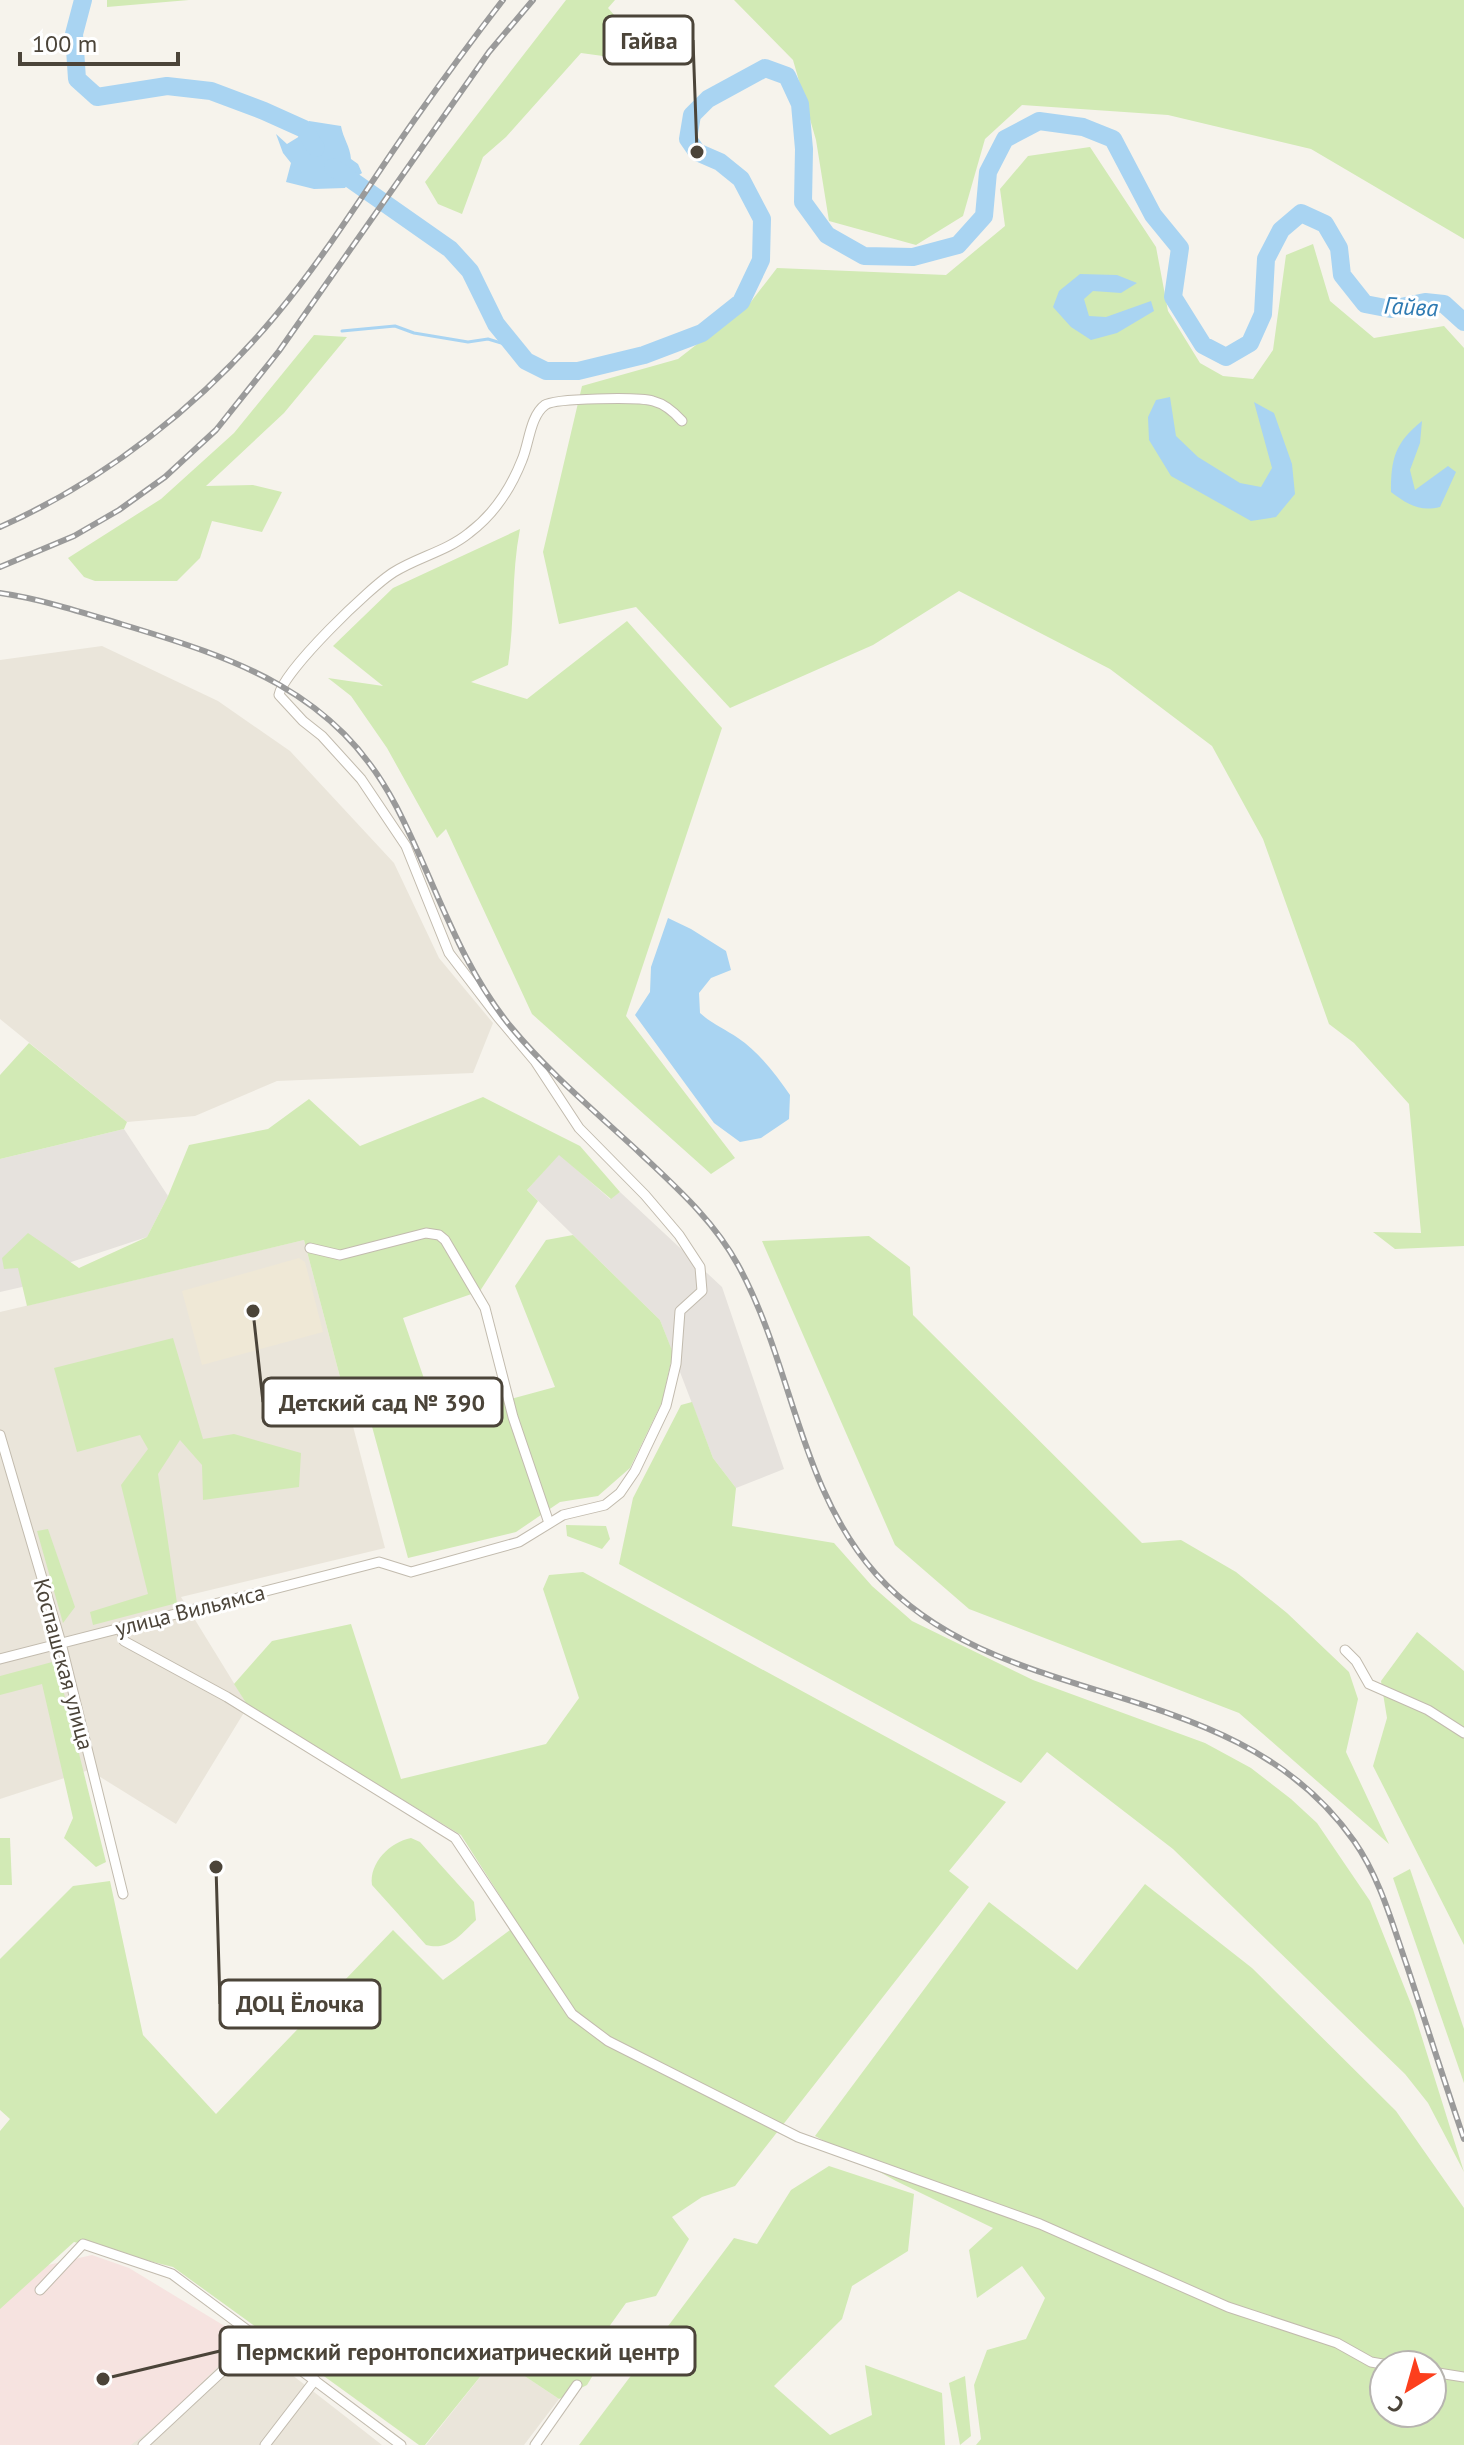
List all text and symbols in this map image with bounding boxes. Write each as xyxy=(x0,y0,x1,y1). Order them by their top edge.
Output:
scale bar xyxy=(20,16,178,66)
callout: Гайва xyxy=(604,16,693,64)
text: Гайва xyxy=(620,25,678,56)
text: 100 m xyxy=(32,28,97,59)
water label: Гайва xyxy=(1383,290,1439,323)
callout: Детский сад № 390 xyxy=(263,1378,502,1426)
text: Детский сад № 390 xyxy=(279,1387,485,1418)
street label: Коспашская улица xyxy=(28,1575,100,1753)
street label: улица Вильямса xyxy=(112,1578,268,1642)
callout: ДОЦ Ёлочка xyxy=(220,1980,380,2028)
text: ДОЦ Ёлочка xyxy=(236,1988,364,2019)
callout: Пермский геронтопсихиатрический центр xyxy=(220,2327,695,2375)
text: Пермский геронтопсихиатрический центр xyxy=(236,2336,680,2367)
north arrow xyxy=(1368,2349,1448,2429)
text: С xyxy=(1383,2390,1409,2420)

